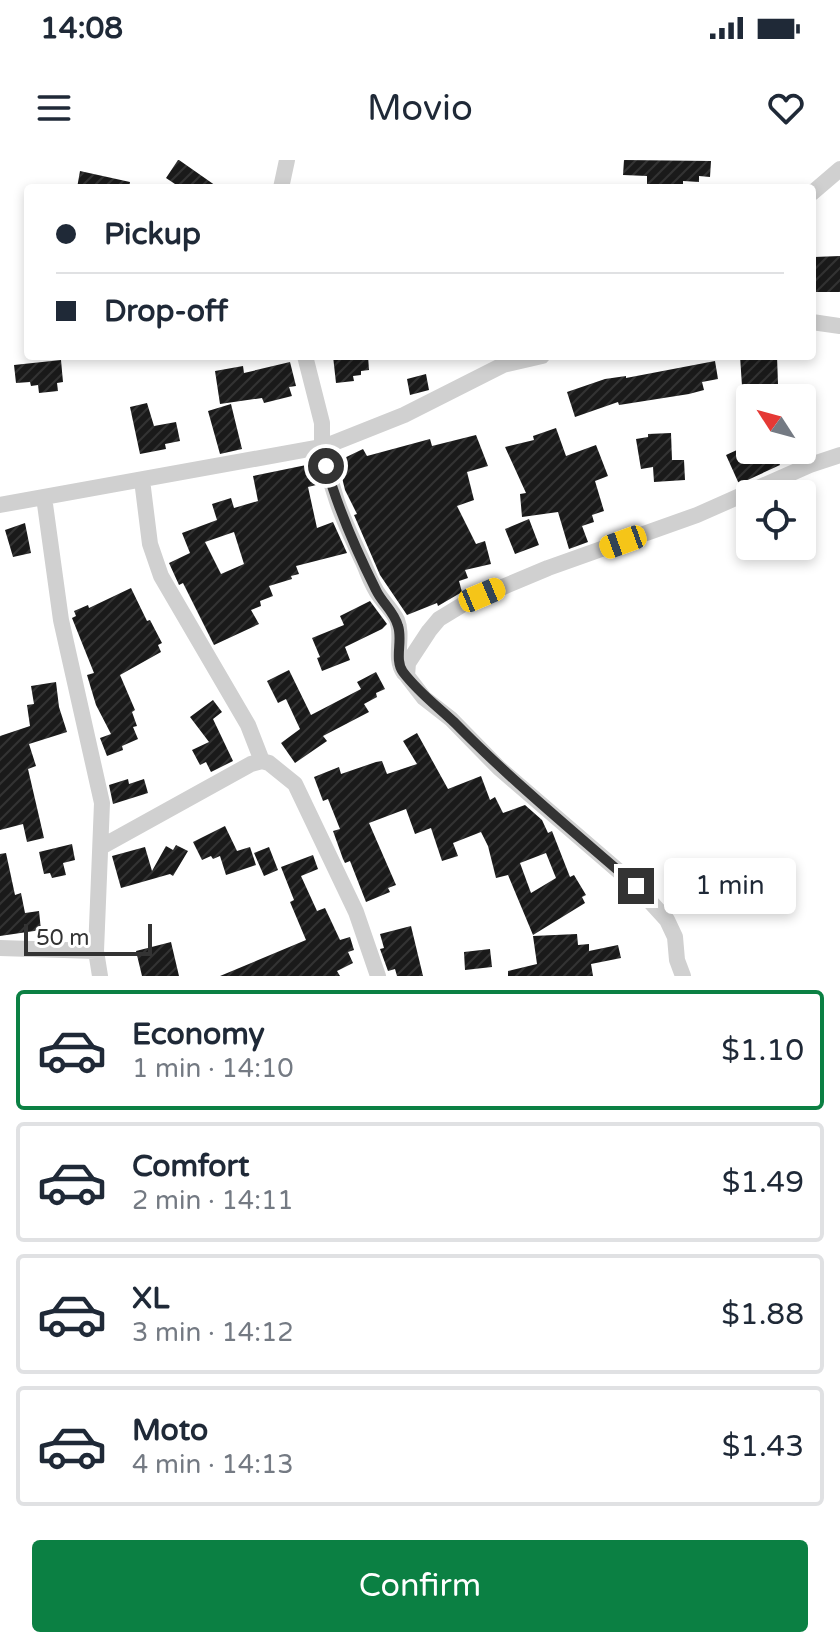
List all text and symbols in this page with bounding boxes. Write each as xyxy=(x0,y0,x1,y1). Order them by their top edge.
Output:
text: 14:08 xyxy=(40,10,123,47)
icon: menu xyxy=(32,86,76,130)
icon: heart xyxy=(764,86,808,130)
text: Movio xyxy=(367,87,473,130)
text: Pickup xyxy=(104,216,201,253)
text: Drop-off xyxy=(104,293,228,330)
north arrow xyxy=(736,384,816,464)
map controls xyxy=(736,384,816,560)
route start xyxy=(308,448,344,484)
button: locate xyxy=(736,480,816,560)
car xyxy=(596,523,650,561)
car xyxy=(455,575,509,615)
callout: 1 min xyxy=(664,858,796,914)
route end xyxy=(618,868,654,904)
text: 1 min xyxy=(695,870,765,901)
scale bar xyxy=(24,920,152,956)
text: 50 m xyxy=(36,925,90,951)
icon: car xyxy=(36,1014,108,1086)
text: Economy xyxy=(132,1016,265,1053)
text: $1.10 xyxy=(721,1032,804,1069)
text: 1 min · 14:10 xyxy=(132,1053,294,1084)
icon: car xyxy=(36,1146,108,1218)
text: Comfort xyxy=(132,1148,250,1185)
text: $1.49 xyxy=(722,1164,804,1201)
text: 2 min · 14:11 xyxy=(132,1185,294,1216)
icon: car xyxy=(36,1278,108,1350)
text: XL xyxy=(132,1280,169,1317)
text: $1.88 xyxy=(721,1296,804,1333)
text: 3 min · 14:12 xyxy=(132,1317,294,1348)
icon: car xyxy=(36,1410,108,1482)
text: Moto xyxy=(132,1412,208,1449)
text: $1.43 xyxy=(722,1428,804,1465)
text: 4 min · 14:13 xyxy=(132,1449,294,1480)
button: Confirm xyxy=(32,1540,808,1632)

